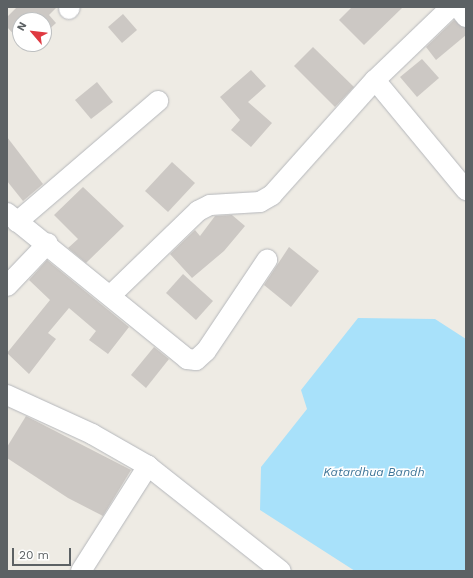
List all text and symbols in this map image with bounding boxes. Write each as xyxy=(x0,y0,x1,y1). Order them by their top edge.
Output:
north arrow xyxy=(12,12,52,52)
text: N xyxy=(14,20,29,33)
water label: Katardhua Bandh xyxy=(323,466,425,480)
scale bar xyxy=(14,540,73,566)
text: 20 m xyxy=(19,548,49,562)

